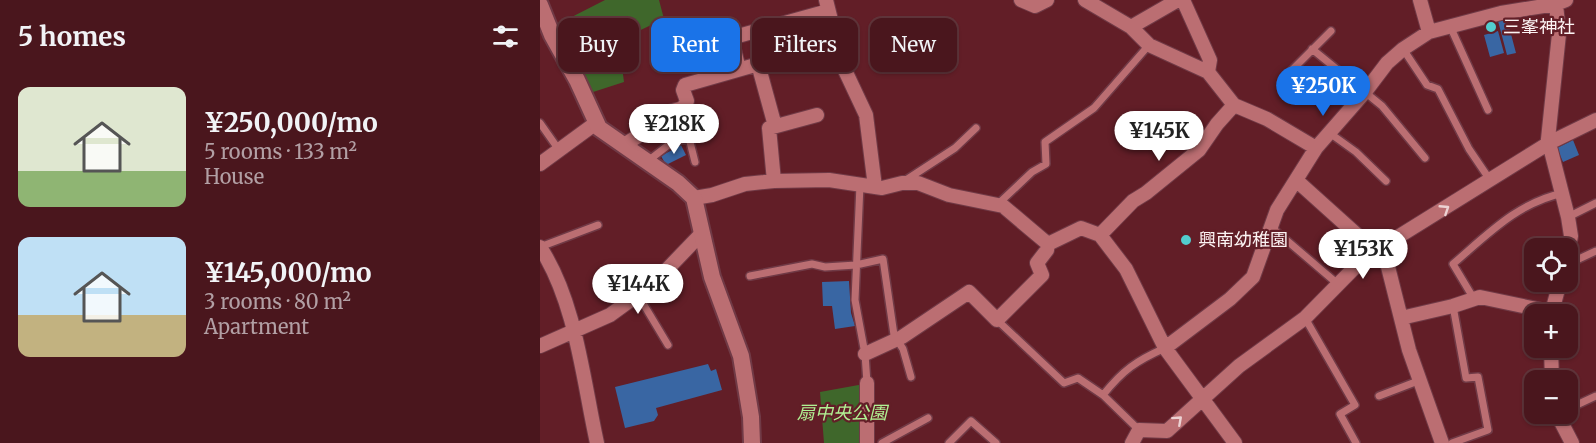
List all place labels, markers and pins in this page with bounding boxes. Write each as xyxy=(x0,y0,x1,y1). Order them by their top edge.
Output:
place label: 三峯神社 xyxy=(1503,15,1575,38)
marker: 三峯神社 xyxy=(1484,20,1498,34)
pin: ¥250K xyxy=(1281,66,1365,117)
pin: ¥218K xyxy=(632,104,716,155)
pin: ¥145K xyxy=(1117,111,1201,162)
place label: 興南幼稚園 xyxy=(1198,228,1288,251)
pin: ¥153K xyxy=(1321,229,1405,280)
marker: 興南幼稚園 xyxy=(1179,233,1193,247)
pin: ¥144K xyxy=(596,264,680,315)

